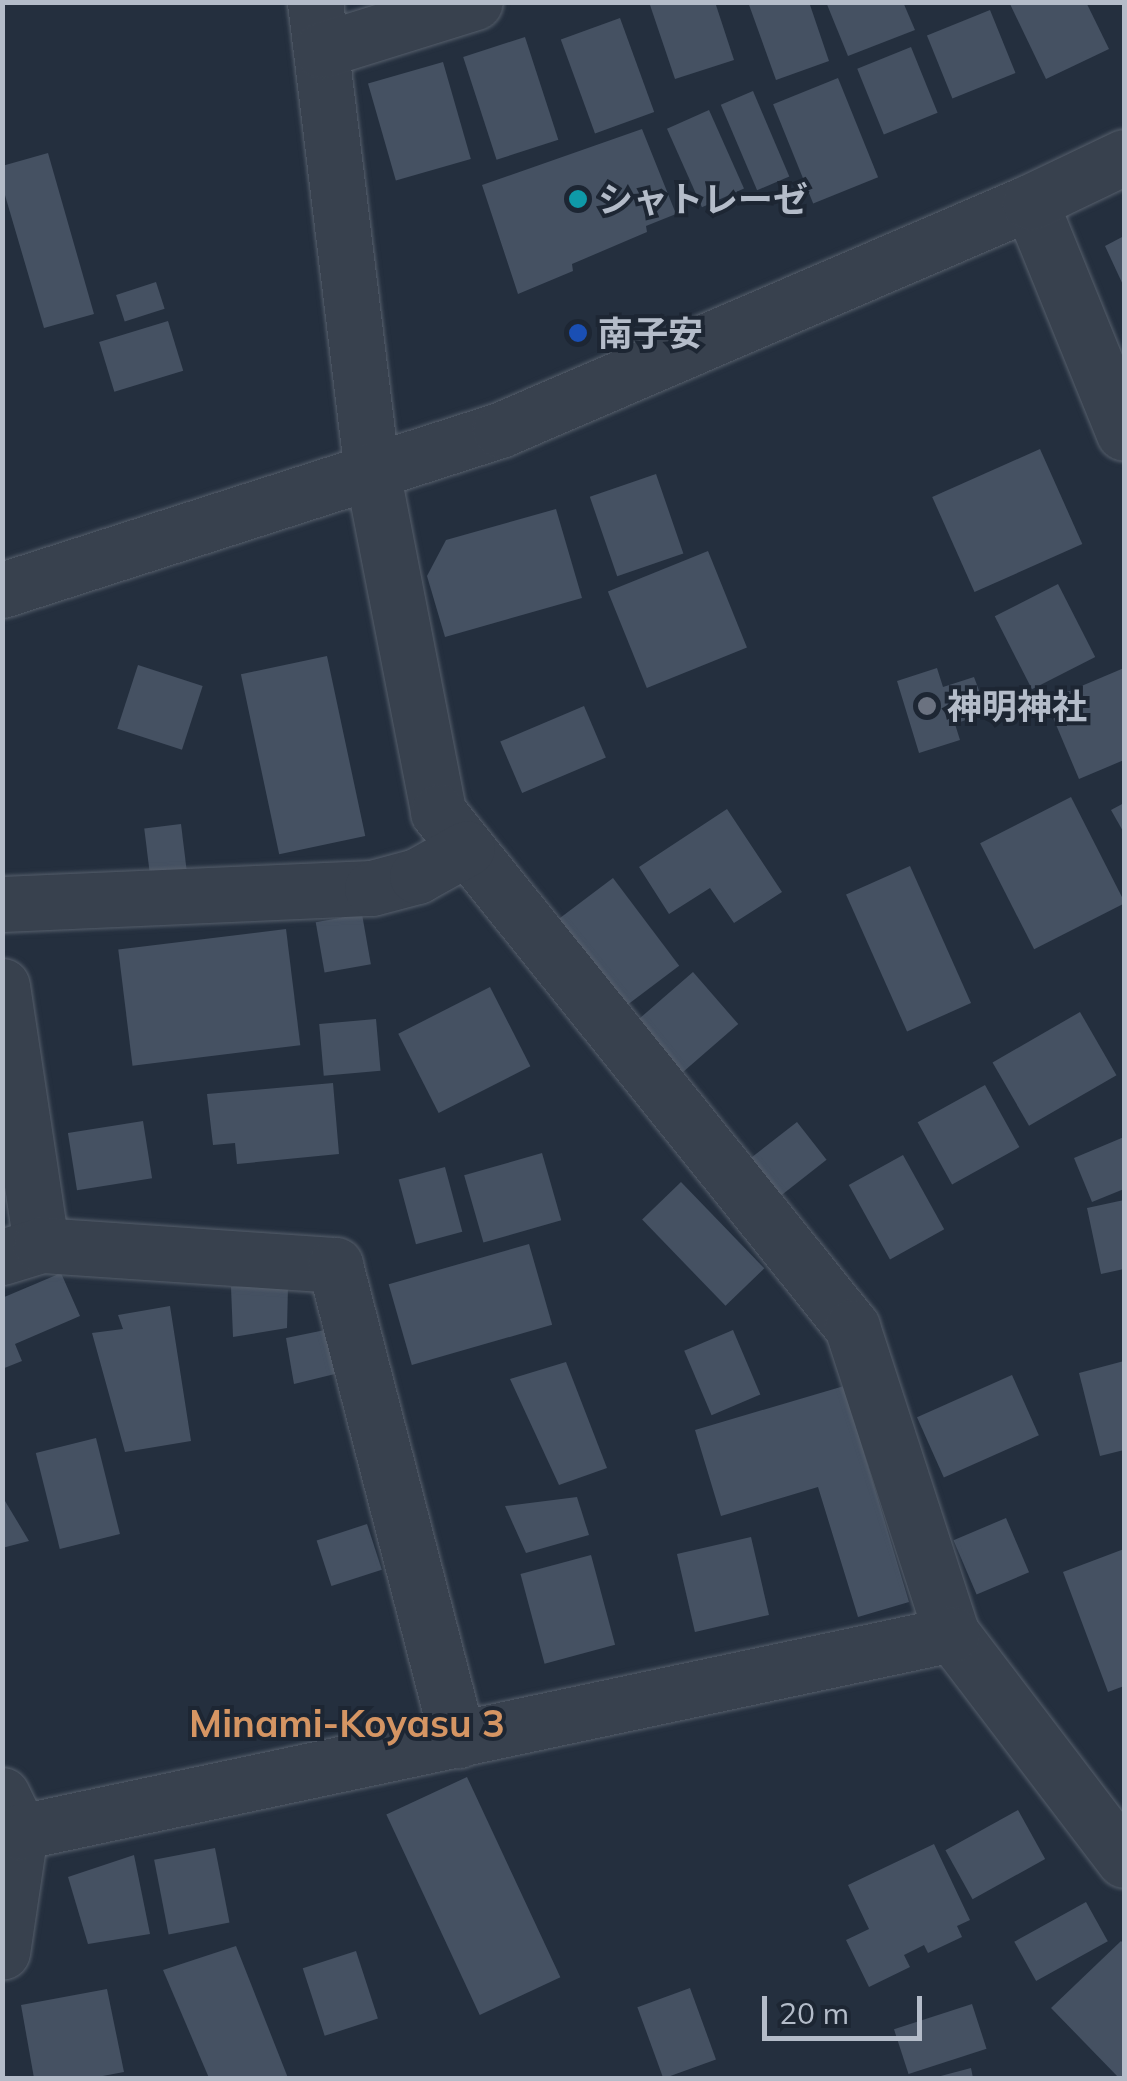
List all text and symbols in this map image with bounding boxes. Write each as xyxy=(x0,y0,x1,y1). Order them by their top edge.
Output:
place label: シャトレーゼ xyxy=(598,178,808,220)
marker: シャトレーゼ xyxy=(567,188,589,210)
place label: 南子安 xyxy=(598,312,703,354)
marker: 南子安 xyxy=(567,322,589,344)
place label: 神明神社 xyxy=(947,685,1087,727)
marker: 神明神社 xyxy=(916,695,938,717)
district label: Minami-Koyasu 3 xyxy=(189,1701,505,1747)
scale bar xyxy=(767,1976,927,2038)
text: 20 m xyxy=(779,1994,849,2032)

